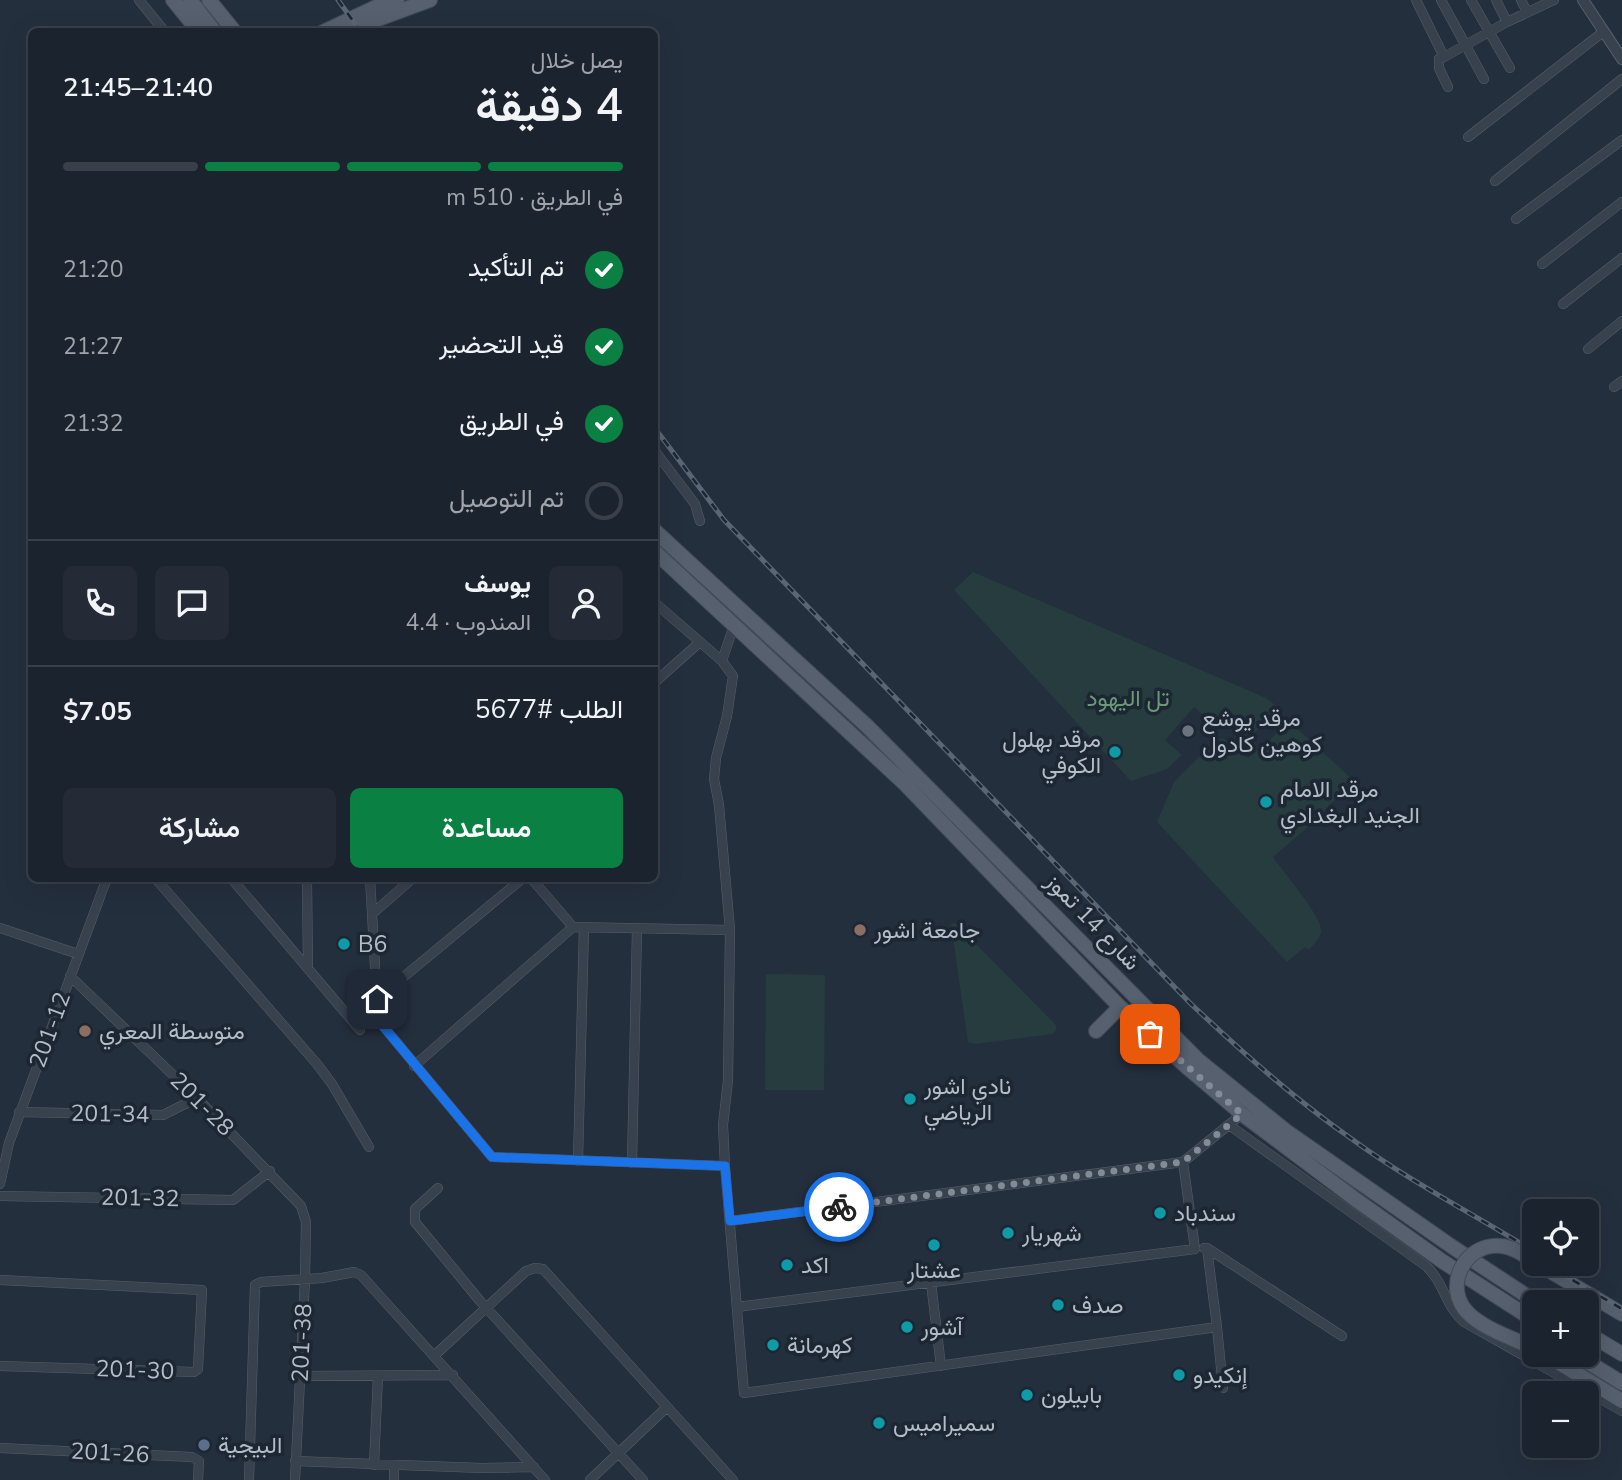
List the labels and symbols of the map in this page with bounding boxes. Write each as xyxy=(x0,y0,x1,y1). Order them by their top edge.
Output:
park label: تل اليهود xyxy=(1086,683,1170,714)
place label: مرقد يوشع كوهين كادول xyxy=(1202,703,1322,760)
marker: مرقد يوشع كوهين كادول xyxy=(1180,723,1196,739)
place label: مرقد بهلول الكوفي xyxy=(1002,724,1101,784)
marker: مرقد بهلول الكوفي xyxy=(1107,744,1123,760)
place label: مرقد الامام الجنيد البغدادي xyxy=(1280,774,1420,834)
marker: مرقد الامام الجنيد البغدادي xyxy=(1258,794,1274,810)
street label: شارع 14 تموز xyxy=(1038,866,1147,977)
place label: جامعة اشور xyxy=(873,915,980,946)
marker: جامعة اشور xyxy=(852,922,868,938)
place label: B6 xyxy=(358,929,387,960)
marker: B6 xyxy=(336,936,352,952)
pin xyxy=(347,969,407,1029)
street label: 201-12 xyxy=(22,988,78,1072)
pin xyxy=(1120,1004,1180,1064)
place label: متوسطة المعري xyxy=(99,1016,245,1050)
marker: متوسطة المعري xyxy=(77,1023,93,1039)
street label: 201-28 xyxy=(163,1065,241,1143)
place label: نادي اشور الرياضي xyxy=(923,1071,1011,1131)
marker: نادي اشور الرياضي xyxy=(902,1091,918,1107)
street label: 201-34 xyxy=(70,1098,150,1130)
courier xyxy=(804,1172,874,1242)
street label: 201-32 xyxy=(100,1182,180,1214)
place label: سندباد xyxy=(1174,1198,1236,1229)
marker: سندباد xyxy=(1152,1205,1168,1221)
place label: شهريار xyxy=(1021,1218,1082,1249)
marker: شهريار xyxy=(1000,1225,1016,1241)
marker: عشتار xyxy=(926,1237,942,1253)
place label: اكد xyxy=(801,1250,829,1281)
place label: عشتار xyxy=(906,1255,961,1286)
marker: اكد xyxy=(779,1257,795,1273)
place label: صدف xyxy=(1072,1290,1123,1321)
marker: صدف xyxy=(1050,1297,1066,1313)
street label: 201-38 xyxy=(284,1303,320,1383)
place label: آشور xyxy=(920,1312,964,1343)
marker: آشور xyxy=(899,1319,915,1335)
place label: كهرمانة xyxy=(787,1330,853,1361)
marker: كهرمانة xyxy=(765,1337,781,1353)
street label: 201-30 xyxy=(95,1353,175,1387)
place label: إنكيدو xyxy=(1193,1360,1247,1391)
marker: إنكيدو xyxy=(1171,1367,1187,1383)
place label: بابيلون xyxy=(1041,1380,1102,1411)
marker: بابيلون xyxy=(1019,1387,1035,1403)
place label: سميراميس xyxy=(893,1408,995,1439)
marker: سميراميس xyxy=(871,1415,887,1431)
place label: البيجية xyxy=(218,1430,282,1461)
street label: 201-26 xyxy=(70,1435,150,1471)
marker: البيجية xyxy=(196,1437,212,1453)

